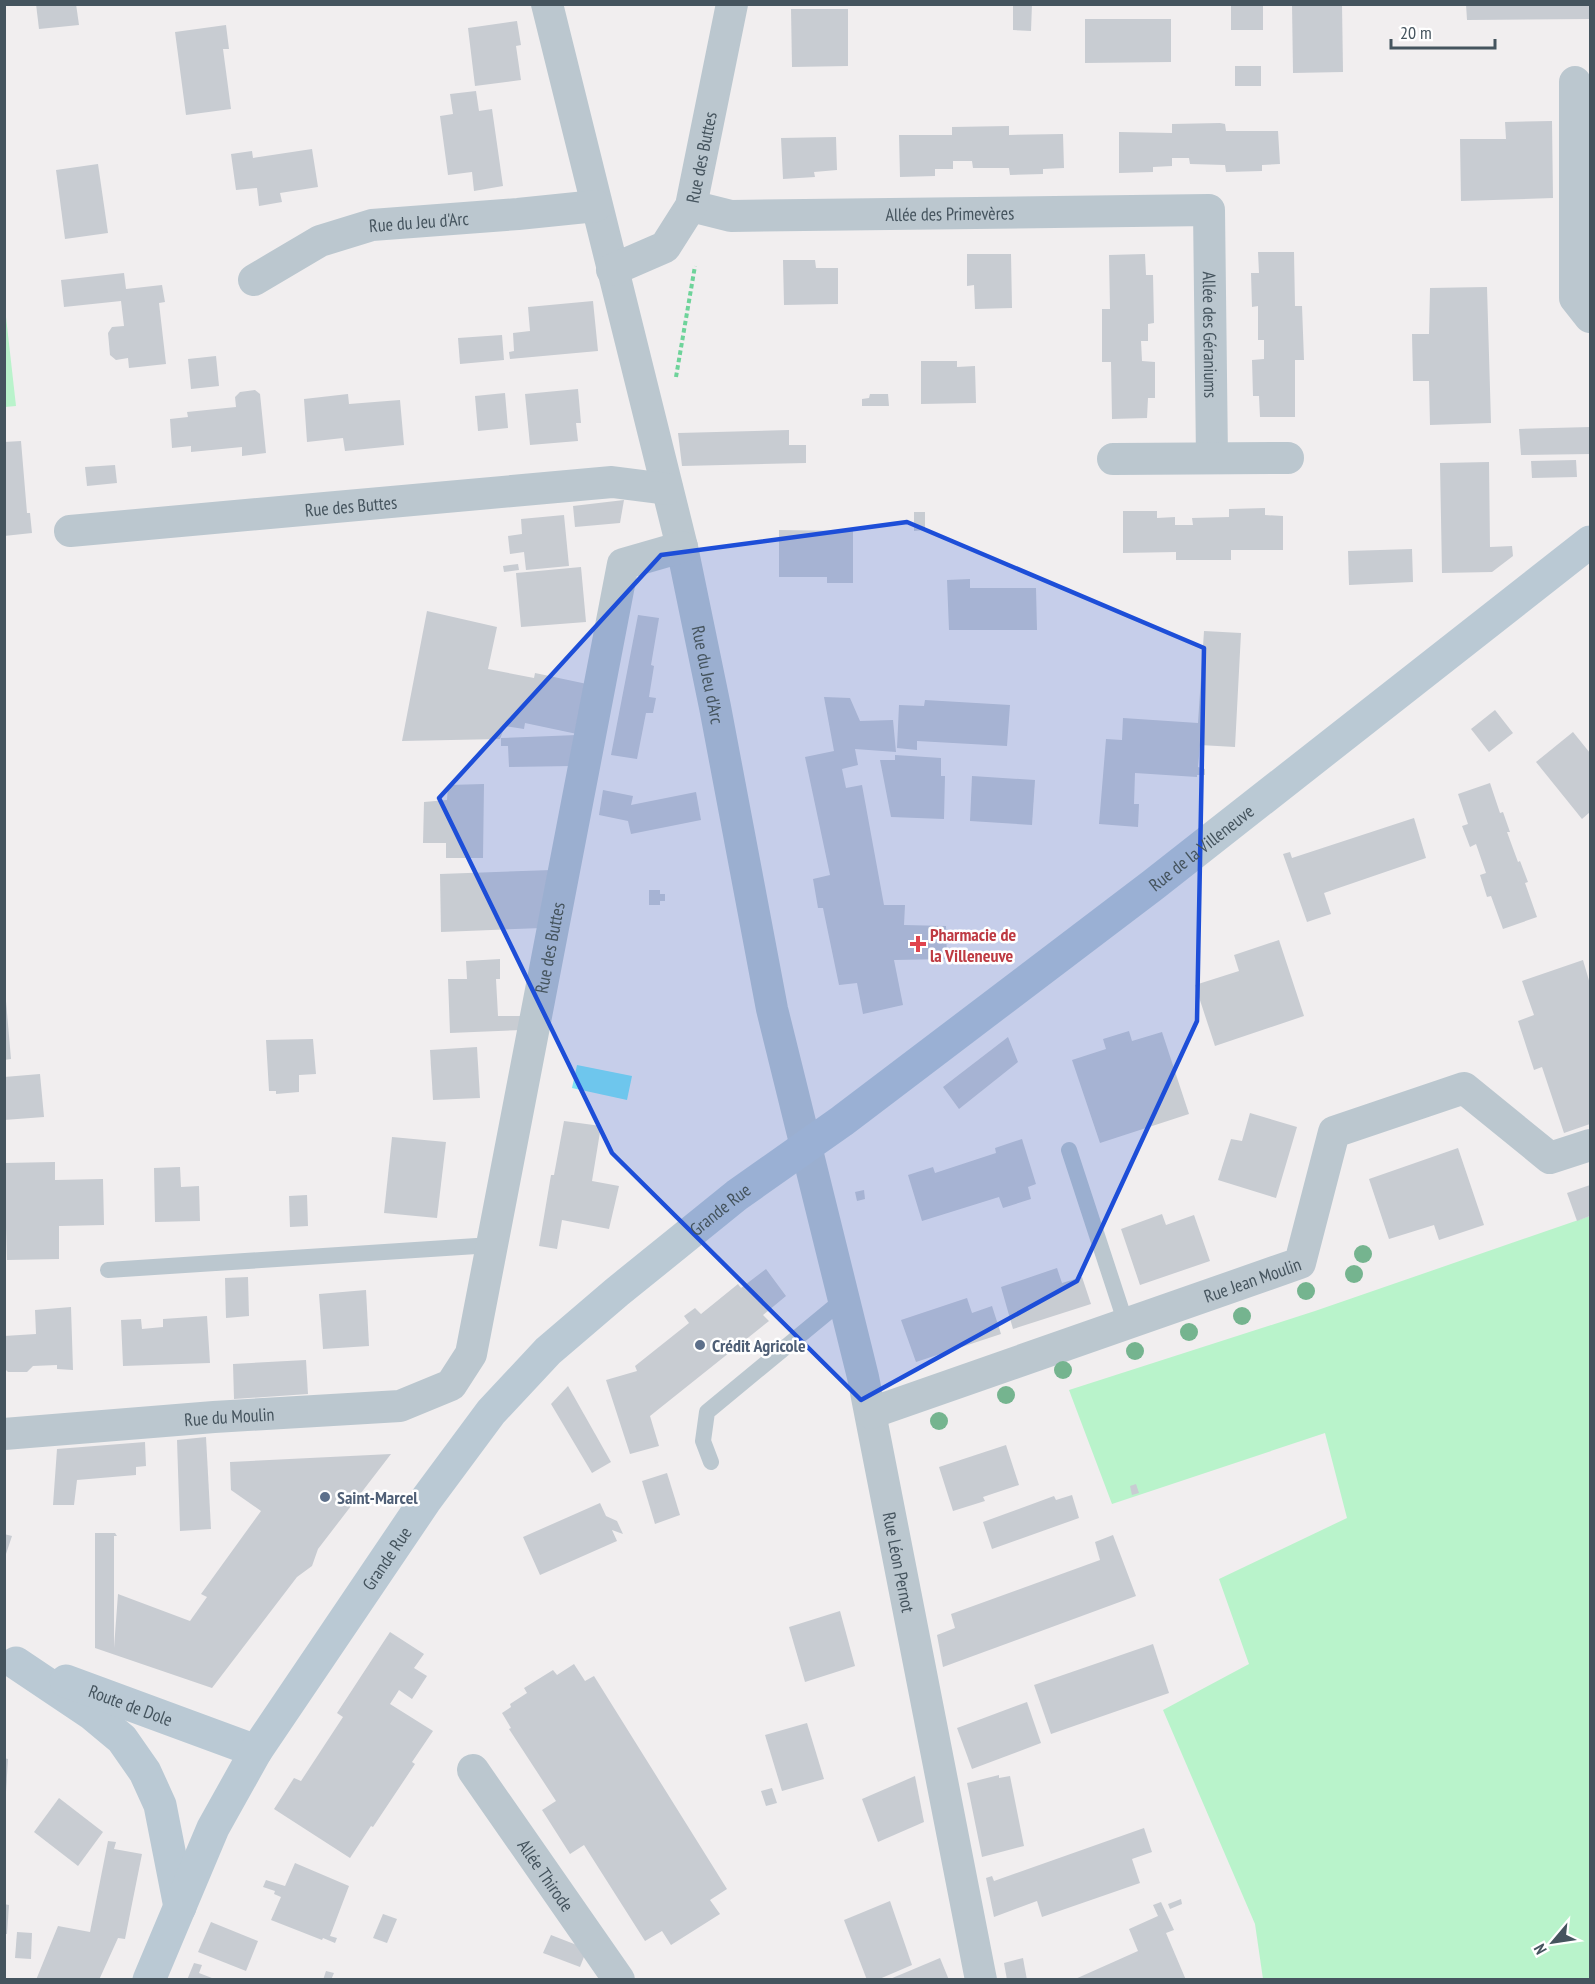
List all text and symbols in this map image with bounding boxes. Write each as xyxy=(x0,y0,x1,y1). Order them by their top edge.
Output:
scale bar xyxy=(1391,12,1494,50)
text: 20 m xyxy=(1400,21,1432,44)
street label: Rue des Buttes xyxy=(680,110,721,205)
street label: Allée des Primevères xyxy=(885,201,1014,226)
street label: Rue du Jeu d'Arc xyxy=(368,206,470,237)
street label: Allée des Géraniums xyxy=(1198,271,1223,398)
street label: Rue des Buttes xyxy=(304,490,398,521)
street label: Rue du Jeu d'Arc xyxy=(687,624,730,726)
street label: Rue de la Villeneuve xyxy=(1144,799,1258,896)
street label: Rue des Buttes xyxy=(529,900,569,995)
place label: Pharmacie de la Villeneuve xyxy=(930,923,1016,967)
marker: Pharmacie de la Villeneuve xyxy=(911,937,925,951)
street label: Grande Rue xyxy=(685,1178,755,1241)
street label: Rue Jean Moulin xyxy=(1201,1252,1304,1307)
place label: Crédit Agricole xyxy=(712,1334,806,1357)
marker: Crédit Agricole xyxy=(693,1338,707,1352)
street label: Rue du Moulin xyxy=(183,1402,275,1431)
place label: Saint-Marcel xyxy=(337,1486,418,1509)
marker: Saint-Marcel xyxy=(318,1490,332,1504)
street label: Rue Léon Pernot xyxy=(878,1510,920,1614)
street label: Grande Rue xyxy=(357,1522,416,1594)
street label: Route de Dole xyxy=(86,1679,176,1731)
street label: Allée Thirode xyxy=(513,1835,579,1916)
north arrow xyxy=(1523,1912,1583,1972)
text: N xyxy=(1529,1941,1551,1958)

